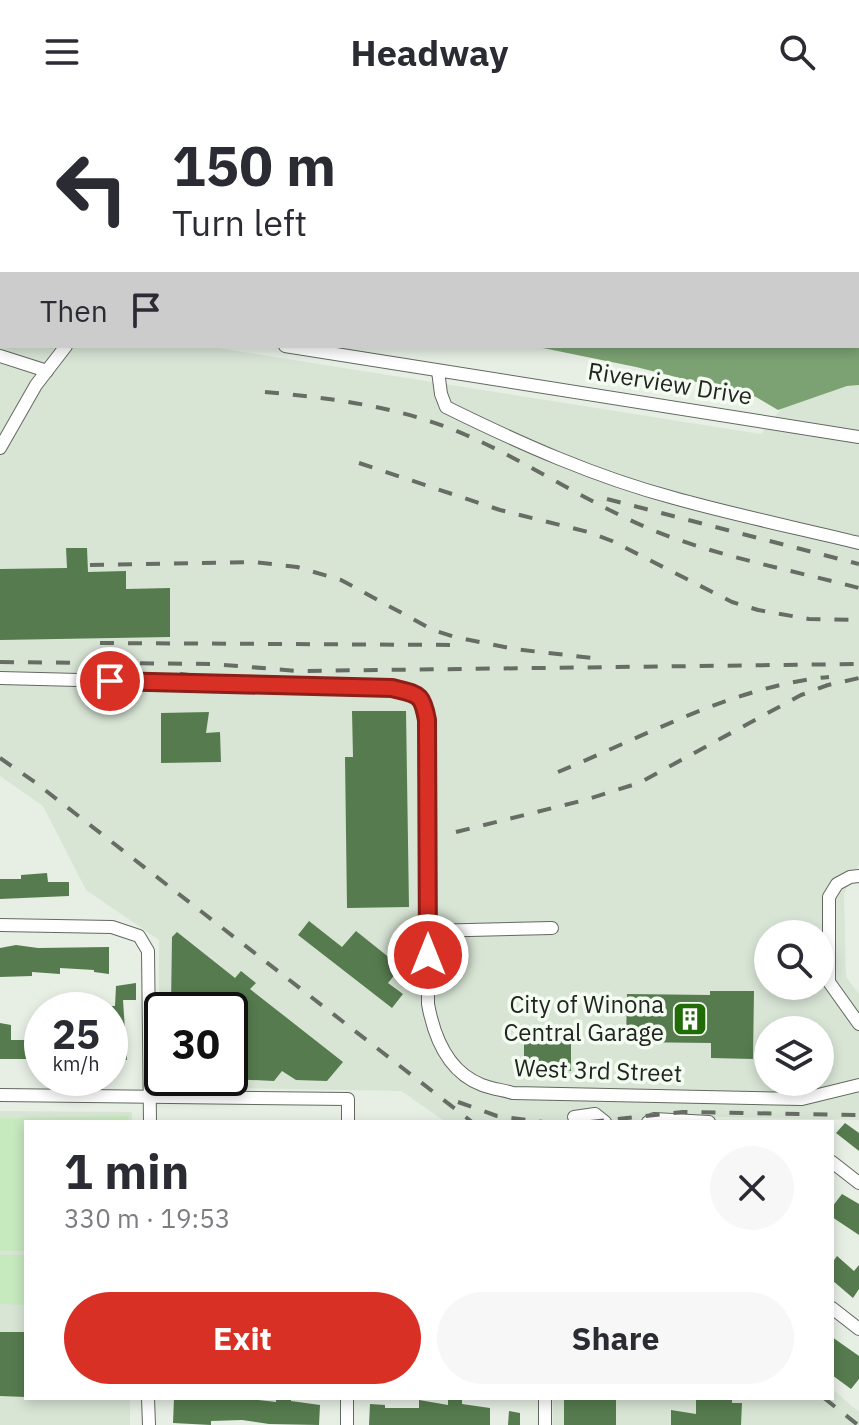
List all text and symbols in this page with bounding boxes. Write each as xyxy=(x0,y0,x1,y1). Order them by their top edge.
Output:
text: Headway xyxy=(351,29,508,76)
icon: menu xyxy=(40,30,84,74)
icon: search xyxy=(775,30,819,74)
text: 150 m xyxy=(172,129,336,201)
icon: left xyxy=(40,136,144,240)
text: Turn left xyxy=(172,199,307,246)
icon: arrive xyxy=(124,288,168,332)
text: Then xyxy=(40,291,108,330)
street label: Riverview Drive xyxy=(586,354,755,412)
pin xyxy=(76,647,144,715)
icon: arrive xyxy=(88,659,132,703)
position arrow xyxy=(386,913,470,997)
map controls xyxy=(754,920,834,1096)
button: search xyxy=(754,920,834,1000)
place label: City of Winona Central Garage xyxy=(503,988,664,1048)
speed limit sign: 30 xyxy=(144,992,248,1096)
building icon: City of Winona Central Garage xyxy=(671,1000,709,1038)
text: 25 xyxy=(52,1008,100,1060)
button: layers xyxy=(754,1016,834,1096)
text: km/h xyxy=(52,1050,100,1077)
street label: West 3rd Street xyxy=(513,1051,683,1089)
text: 1 min xyxy=(64,1140,189,1202)
button: close xyxy=(710,1146,794,1230)
text: 330 m · 19:53 xyxy=(64,1201,230,1235)
button: Exit xyxy=(64,1292,421,1384)
button: Share xyxy=(437,1292,794,1384)

